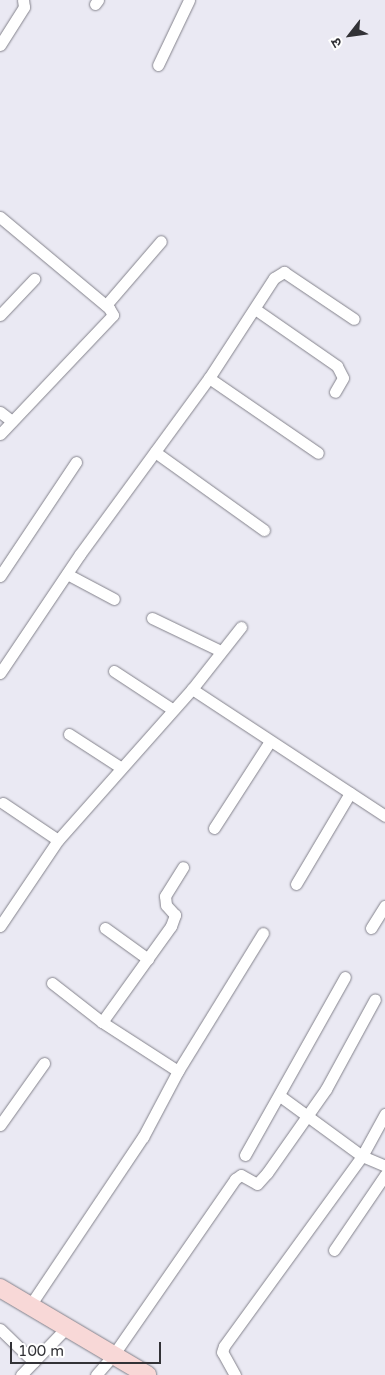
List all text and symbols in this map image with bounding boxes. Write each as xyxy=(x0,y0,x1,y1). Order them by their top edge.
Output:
north arrow xyxy=(325,10,375,60)
text: उ xyxy=(327,35,346,51)
scale bar xyxy=(12,1332,164,1364)
text: 100 m xyxy=(18,1342,64,1360)

